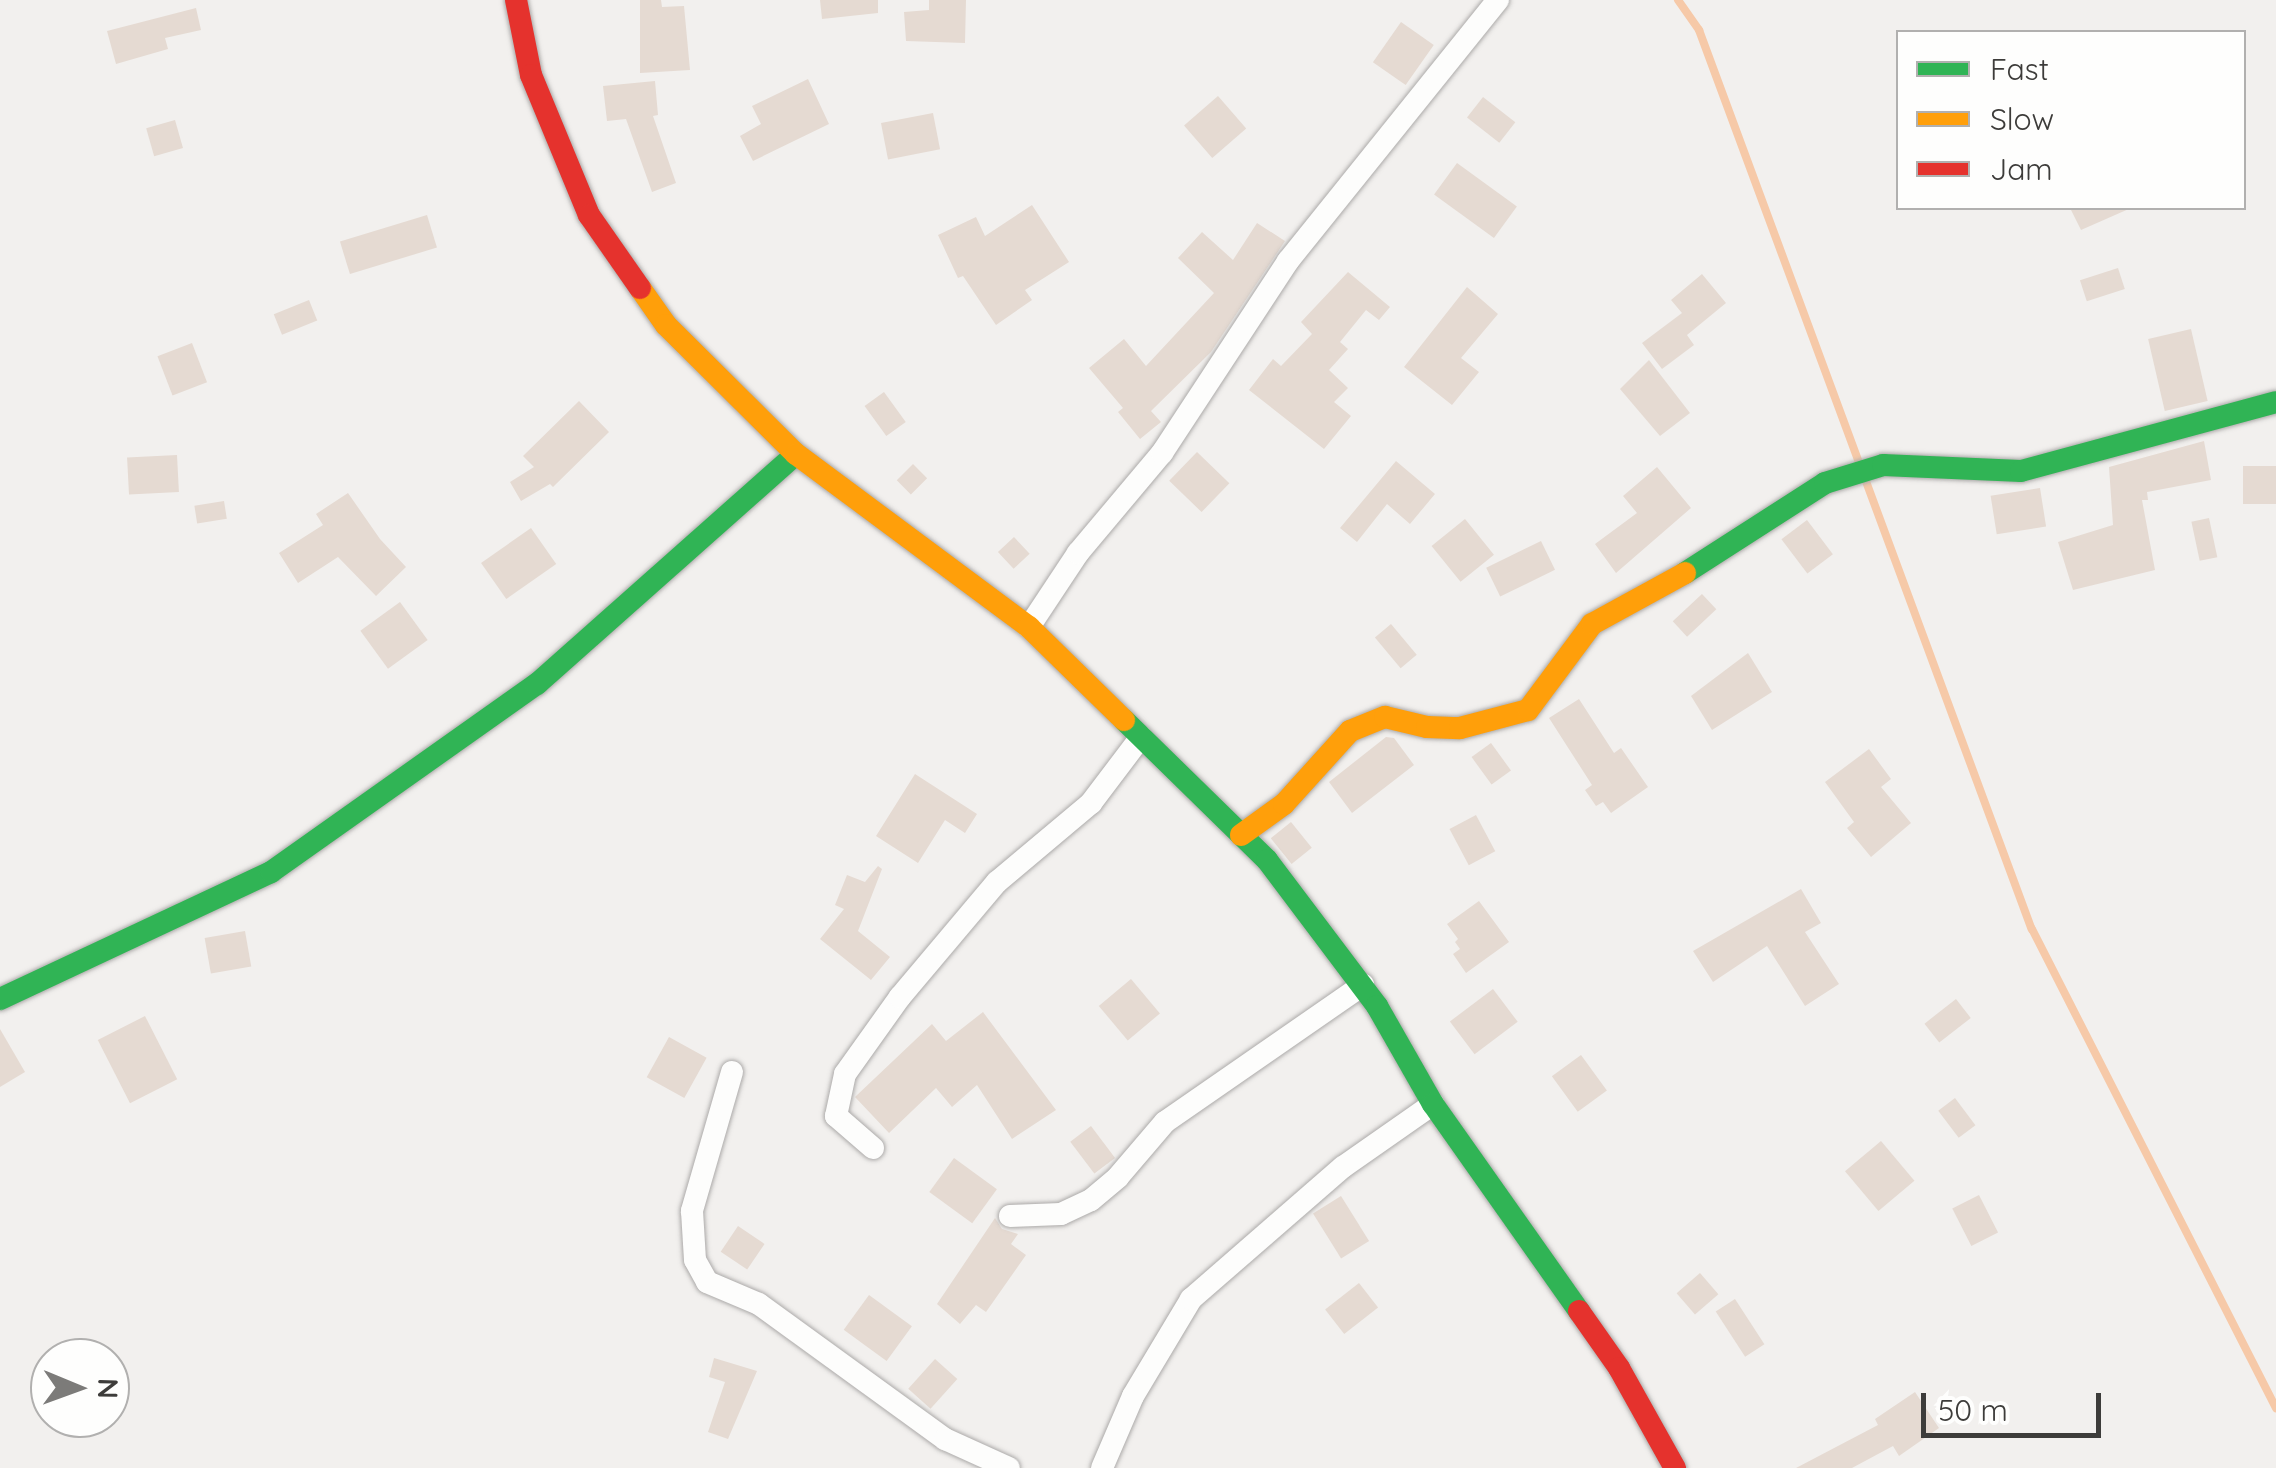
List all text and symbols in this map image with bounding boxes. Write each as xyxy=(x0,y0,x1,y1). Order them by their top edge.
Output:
legend xyxy=(1896,30,2246,210)
text: Fast xyxy=(1990,50,2049,88)
text: Slow xyxy=(1990,100,2054,138)
text: Jam xyxy=(1990,150,2053,188)
north arrow xyxy=(30,1338,130,1438)
scale bar xyxy=(1926,1373,2106,1435)
text: N xyxy=(91,1378,126,1399)
text: 50 m xyxy=(1938,1391,2008,1429)

